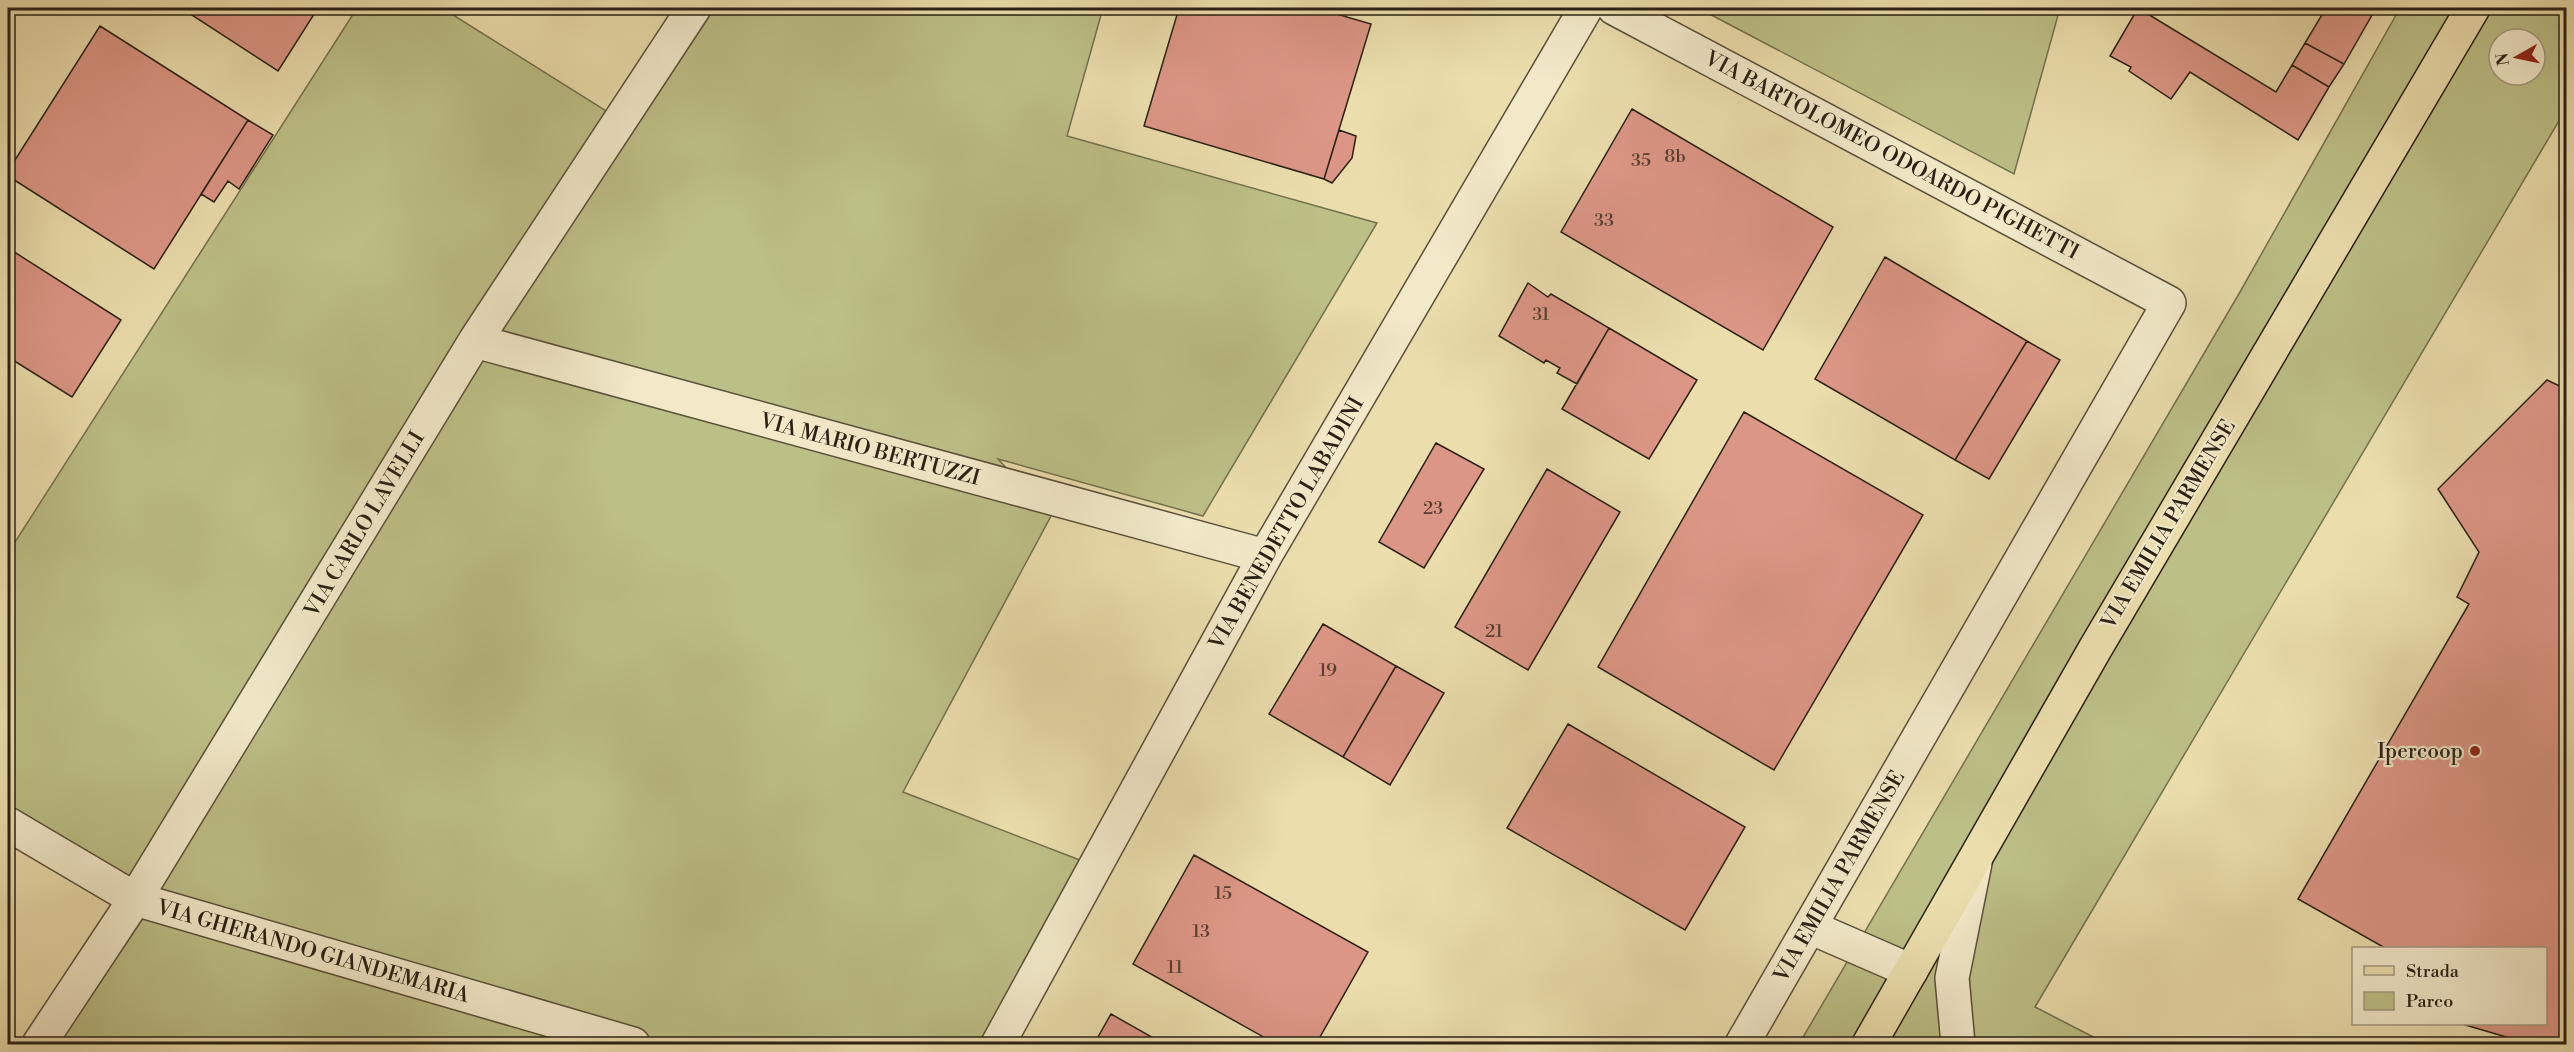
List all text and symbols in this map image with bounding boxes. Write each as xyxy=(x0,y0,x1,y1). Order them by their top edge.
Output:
north arrow xyxy=(2487,27,2547,87)
street label: VIA BARTOLOMEO ODOARDO PIGHETTI xyxy=(1699,45,2083,266)
text: N xyxy=(2492,51,2514,67)
house number: 8b xyxy=(1664,145,1686,168)
house number: 35 xyxy=(1631,149,1651,172)
house number: 33 xyxy=(1594,209,1614,232)
house number: 31 xyxy=(1532,303,1550,326)
street label: VIA BENEDETTO LABADINI xyxy=(1203,392,1370,655)
street label: VIA MARIO BERTUZZI xyxy=(756,408,983,492)
street label: VIA EMILIA PARMENSE xyxy=(2095,415,2242,635)
street label: VIA CARLO LAVELLI xyxy=(299,427,431,623)
house number: 23 xyxy=(1423,497,1443,520)
house number: 21 xyxy=(1485,620,1503,643)
house number: 19 xyxy=(1319,659,1337,682)
place label: Ipercoop xyxy=(2377,739,2463,765)
marker: Ipercoop xyxy=(2468,744,2482,758)
street label: VIA EMILIA PARMENSE xyxy=(1768,766,1911,988)
house number: 15 xyxy=(1214,882,1232,905)
street label: VIA GHERANDO GIANDEMARIA xyxy=(153,895,473,1009)
house number: 13 xyxy=(1192,920,1210,943)
legend xyxy=(2352,947,2547,1025)
house number: 11 xyxy=(1167,956,1183,979)
text: Strada xyxy=(2406,960,2460,983)
text: Parco xyxy=(2406,990,2453,1013)

